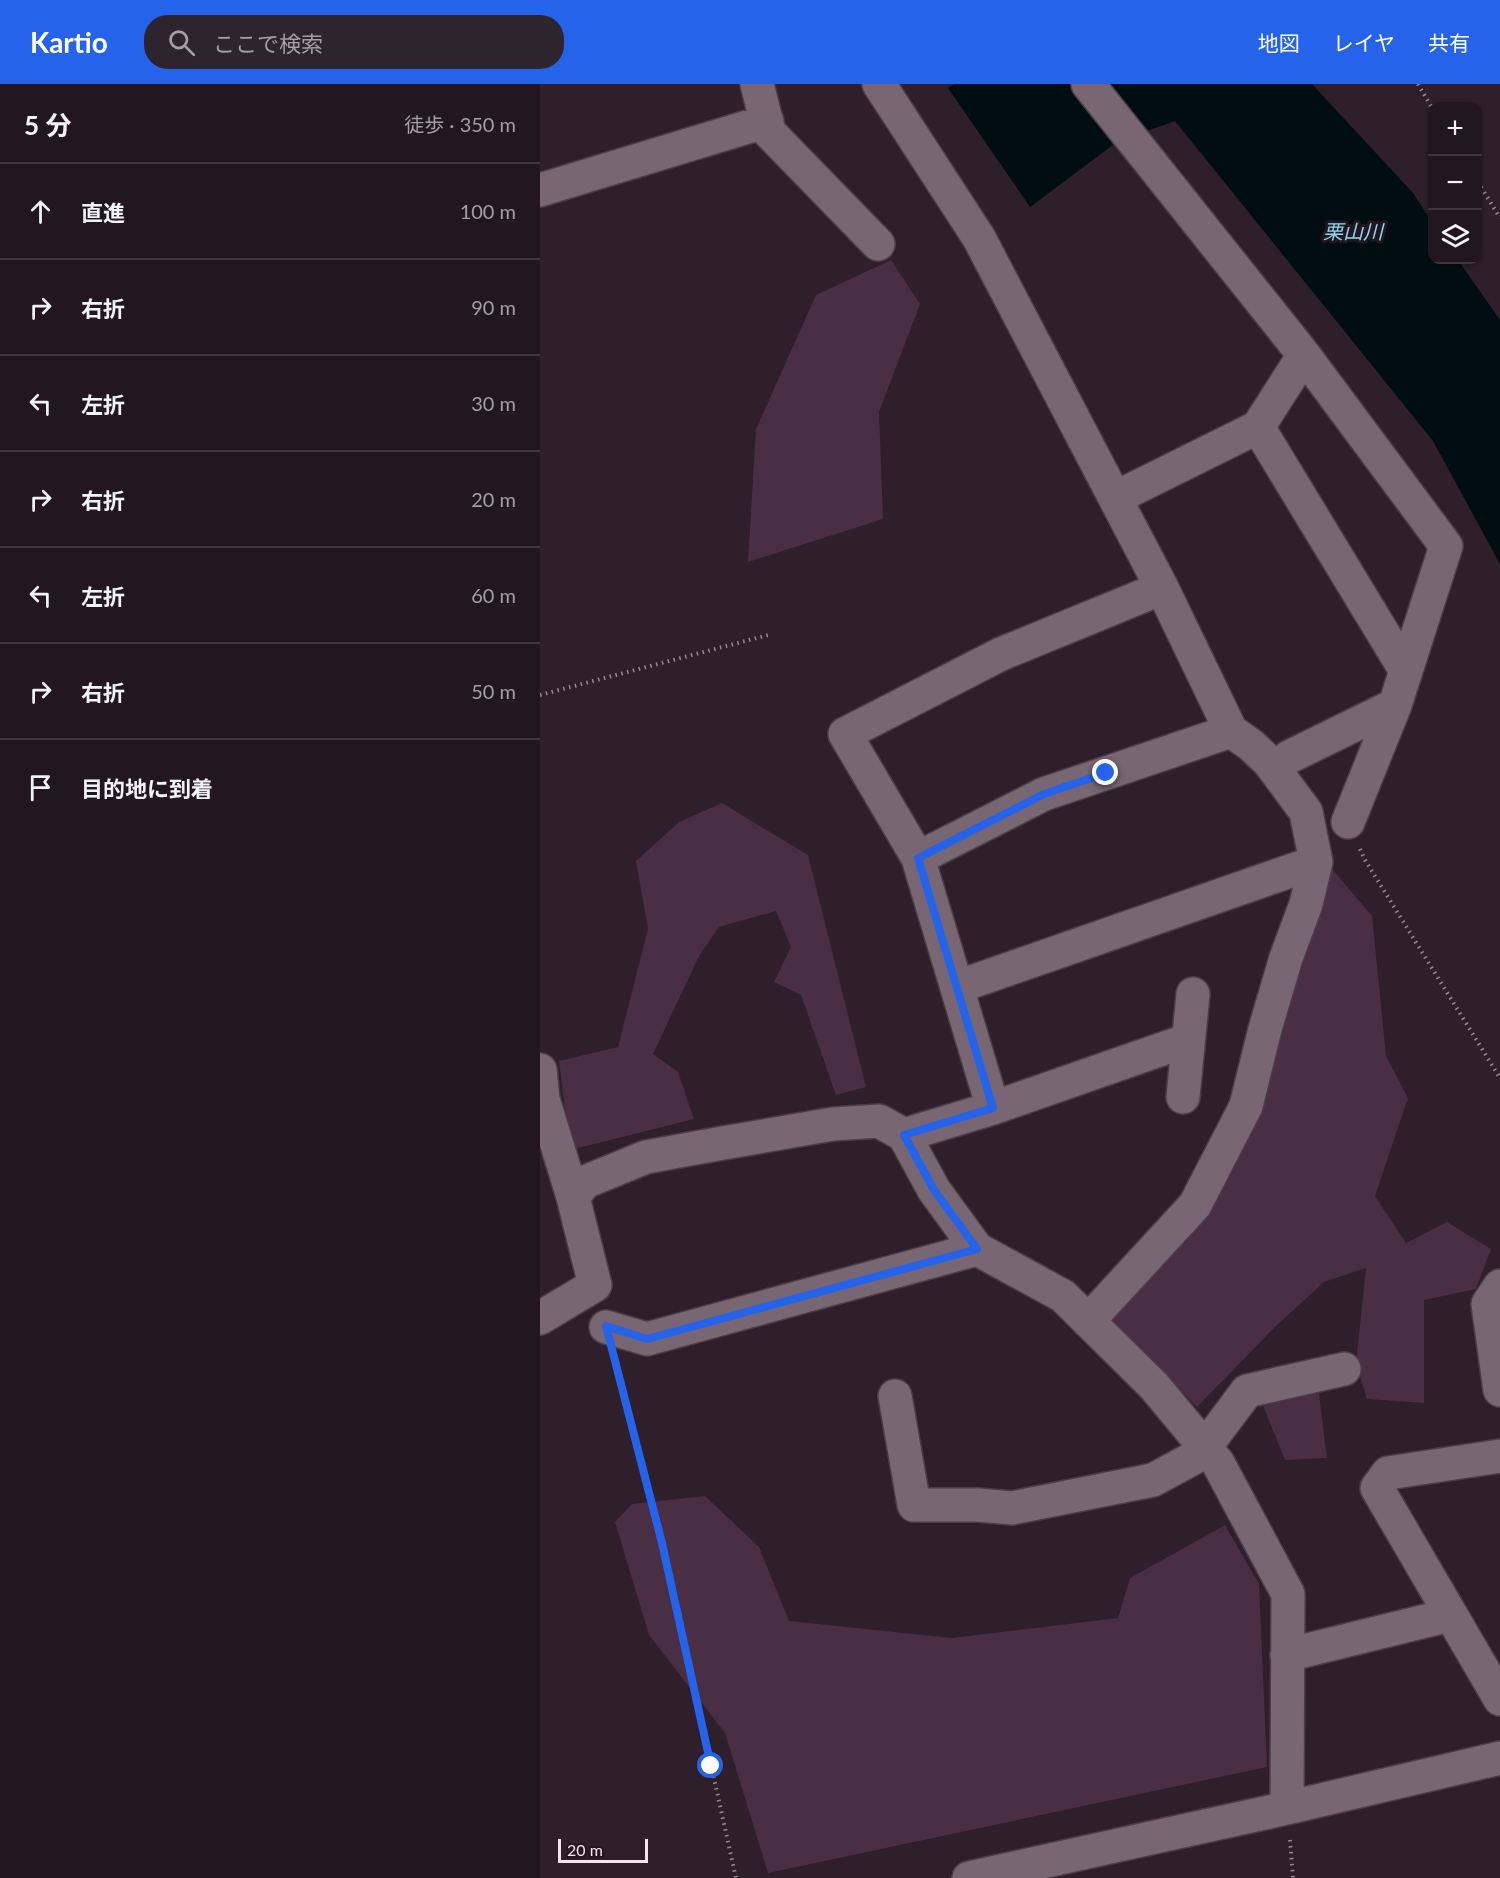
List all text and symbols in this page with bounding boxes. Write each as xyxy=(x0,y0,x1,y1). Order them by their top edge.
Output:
search box xyxy=(144,15,564,69)
text: Kartio xyxy=(30,25,108,59)
icon: search xyxy=(165,26,198,59)
text: ここで検索 xyxy=(213,30,323,57)
text: 地図 xyxy=(1258,30,1300,55)
text: レイヤ xyxy=(1333,30,1395,55)
text: 共有 xyxy=(1428,30,1470,55)
map controls xyxy=(1428,102,1482,264)
button: + xyxy=(1428,102,1482,156)
text: 5 分 xyxy=(24,109,71,141)
text: 徒歩 · 350 m xyxy=(404,112,516,136)
button: − xyxy=(1428,156,1482,210)
icon: ahead xyxy=(24,195,57,228)
text: 直進 xyxy=(81,199,125,226)
text: 100 m xyxy=(460,199,516,223)
button: layers xyxy=(1428,210,1482,264)
water label: 栗山川 xyxy=(1323,219,1385,243)
icon: right xyxy=(24,291,57,324)
text: 右折 xyxy=(81,295,125,322)
text: 90 m xyxy=(471,295,516,319)
icon: left xyxy=(24,387,57,420)
text: 左折 xyxy=(81,391,125,418)
text: 30 m xyxy=(471,391,516,415)
icon: right xyxy=(24,483,57,516)
text: 右折 xyxy=(81,487,125,514)
text: 20 m xyxy=(471,487,516,511)
icon: left xyxy=(24,579,57,612)
text: 左折 xyxy=(81,583,125,610)
text: 60 m xyxy=(471,583,516,607)
icon: right xyxy=(24,675,57,708)
text: 右折 xyxy=(81,679,125,706)
text: 50 m xyxy=(471,679,516,703)
route end xyxy=(1092,759,1118,785)
icon: arrive xyxy=(24,771,57,804)
text: 目的地に到着 xyxy=(81,775,213,802)
route start xyxy=(697,1752,723,1778)
scale bar xyxy=(558,1836,648,1864)
text: 20 m xyxy=(567,1840,603,1859)

